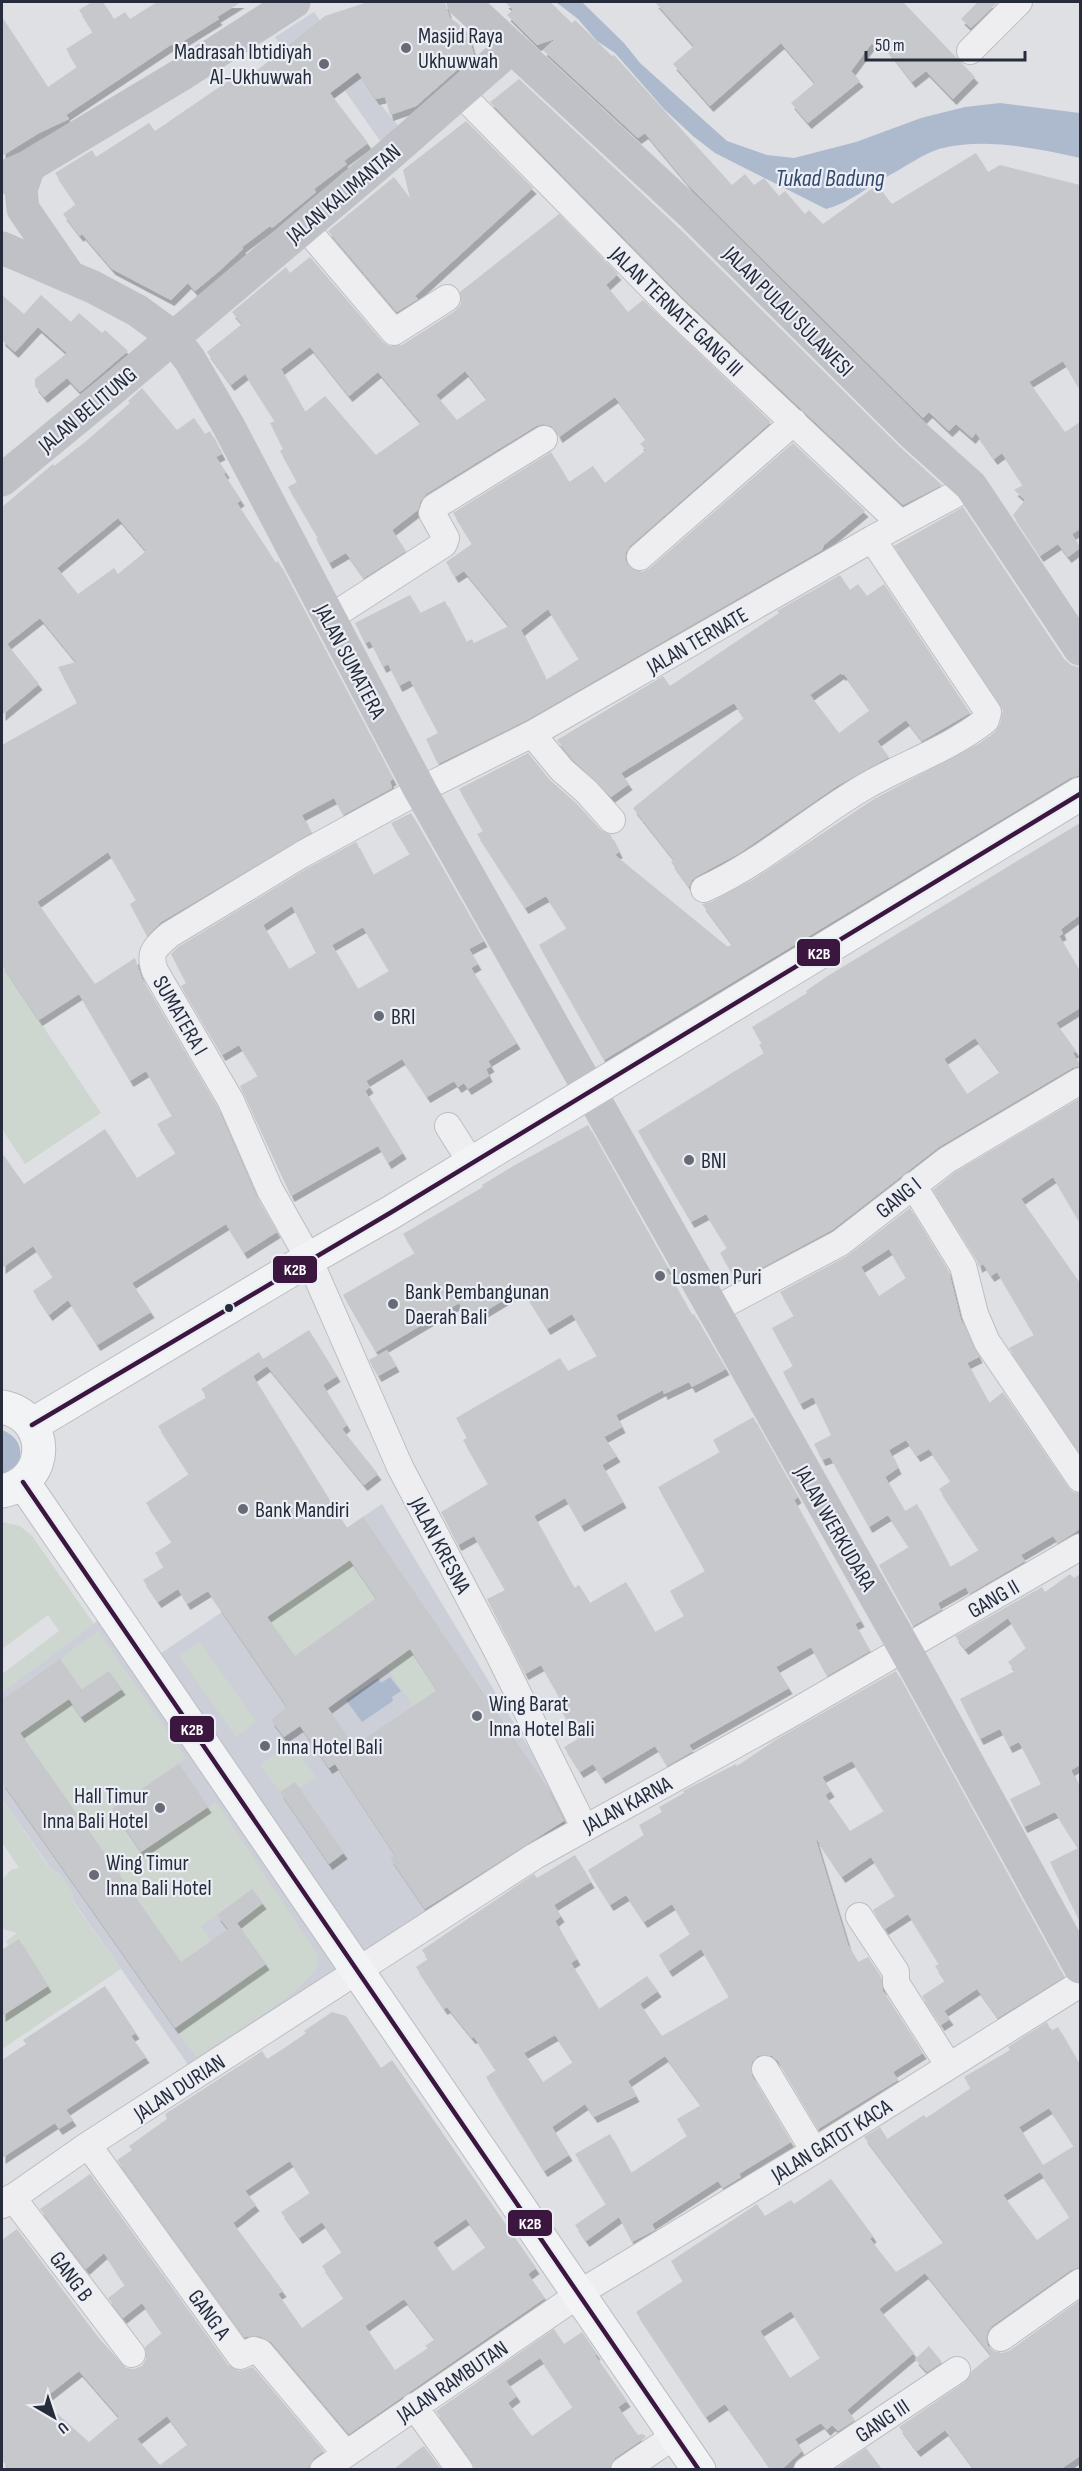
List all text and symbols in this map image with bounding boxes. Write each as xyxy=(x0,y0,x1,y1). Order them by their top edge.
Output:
place label: Masjid Raya Ukhuwwah xyxy=(418,23,503,75)
scale bar xyxy=(866,24,1025,62)
text: 50 m xyxy=(875,35,905,56)
place label: Madrasah Ibtidiyah Al-Ukhuwwah xyxy=(174,39,312,91)
marker: Masjid Raya Ukhuwwah xyxy=(399,41,413,55)
marker: Madrasah Ibtidiyah Al-Ukhuwwah xyxy=(317,57,331,71)
street label: JALAN KALIMANTAN xyxy=(281,139,407,250)
water label: Tukad Badung xyxy=(775,164,885,193)
street label: JALAN PULAU SULAWESI xyxy=(716,240,859,383)
street label: JALAN TERNATE GANG III xyxy=(603,241,748,383)
street label: JALAN BELITUNG xyxy=(33,361,143,460)
street label: JALAN SUMATERA xyxy=(308,599,391,724)
street label: JALAN TERNATE xyxy=(642,602,753,682)
line badge: K2B xyxy=(796,938,841,967)
text: K2B xyxy=(808,945,831,964)
street label: SUMATERA I xyxy=(146,971,213,1060)
place label: BRI xyxy=(391,1004,415,1031)
marker: BRI xyxy=(372,1009,386,1023)
place label: BNI xyxy=(701,1148,726,1175)
marker: BNI xyxy=(682,1153,696,1167)
street label: GANG I xyxy=(871,1172,927,1225)
line badge: K2B xyxy=(272,1255,318,1284)
text: K2B xyxy=(284,1261,307,1280)
place label: Losmen Puri xyxy=(672,1264,762,1291)
marker: Losmen Puri xyxy=(653,1269,667,1283)
place label: Bank Pembangunan Daerah Bali xyxy=(405,1279,549,1331)
marker: Bank Pembangunan Daerah Bali xyxy=(386,1297,400,1311)
unlabelled marker xyxy=(223,1302,235,1314)
street label: JALAN WERKUDARA xyxy=(787,1460,882,1597)
street label: JALAN KRESNA xyxy=(403,1492,477,1599)
place label: Bank Mandiri xyxy=(255,1497,349,1524)
marker: Bank Mandiri xyxy=(236,1502,250,1516)
street label: GANG II xyxy=(963,1574,1024,1625)
place label: Wing Barat Inna Hotel Bali xyxy=(489,1691,595,1743)
marker: Wing Barat Inna Hotel Bali xyxy=(470,1709,484,1723)
line badge: K2B xyxy=(169,1715,215,1743)
text: K2B xyxy=(181,1721,204,1740)
place label: Inna Hotel Bali xyxy=(277,1734,383,1761)
marker: Inna Hotel Bali xyxy=(258,1739,272,1753)
street label: JALAN KARNA xyxy=(578,1770,677,1840)
place label: Hall Timur Inna Bali Hotel xyxy=(43,1783,148,1835)
marker: Hall Timur Inna Bali Hotel xyxy=(153,1801,167,1815)
place label: Wing Timur Inna Bali Hotel xyxy=(106,1850,212,1902)
marker: Wing Timur Inna Bali Hotel xyxy=(87,1868,101,1882)
street label: JALAN DURIAN xyxy=(128,2049,231,2128)
street label: JALAN GATOT KACA xyxy=(766,2093,897,2189)
line badge: K2B xyxy=(507,2209,553,2237)
text: K2B xyxy=(519,2215,542,2234)
street label: GANG B xyxy=(43,2246,98,2307)
street label: GANG A xyxy=(182,2284,236,2346)
street label: JALAN RAMBUTAN xyxy=(391,2335,514,2430)
north arrow xyxy=(24,2387,84,2447)
street label: GANG III xyxy=(851,2393,915,2449)
text: U xyxy=(53,2417,72,2437)

